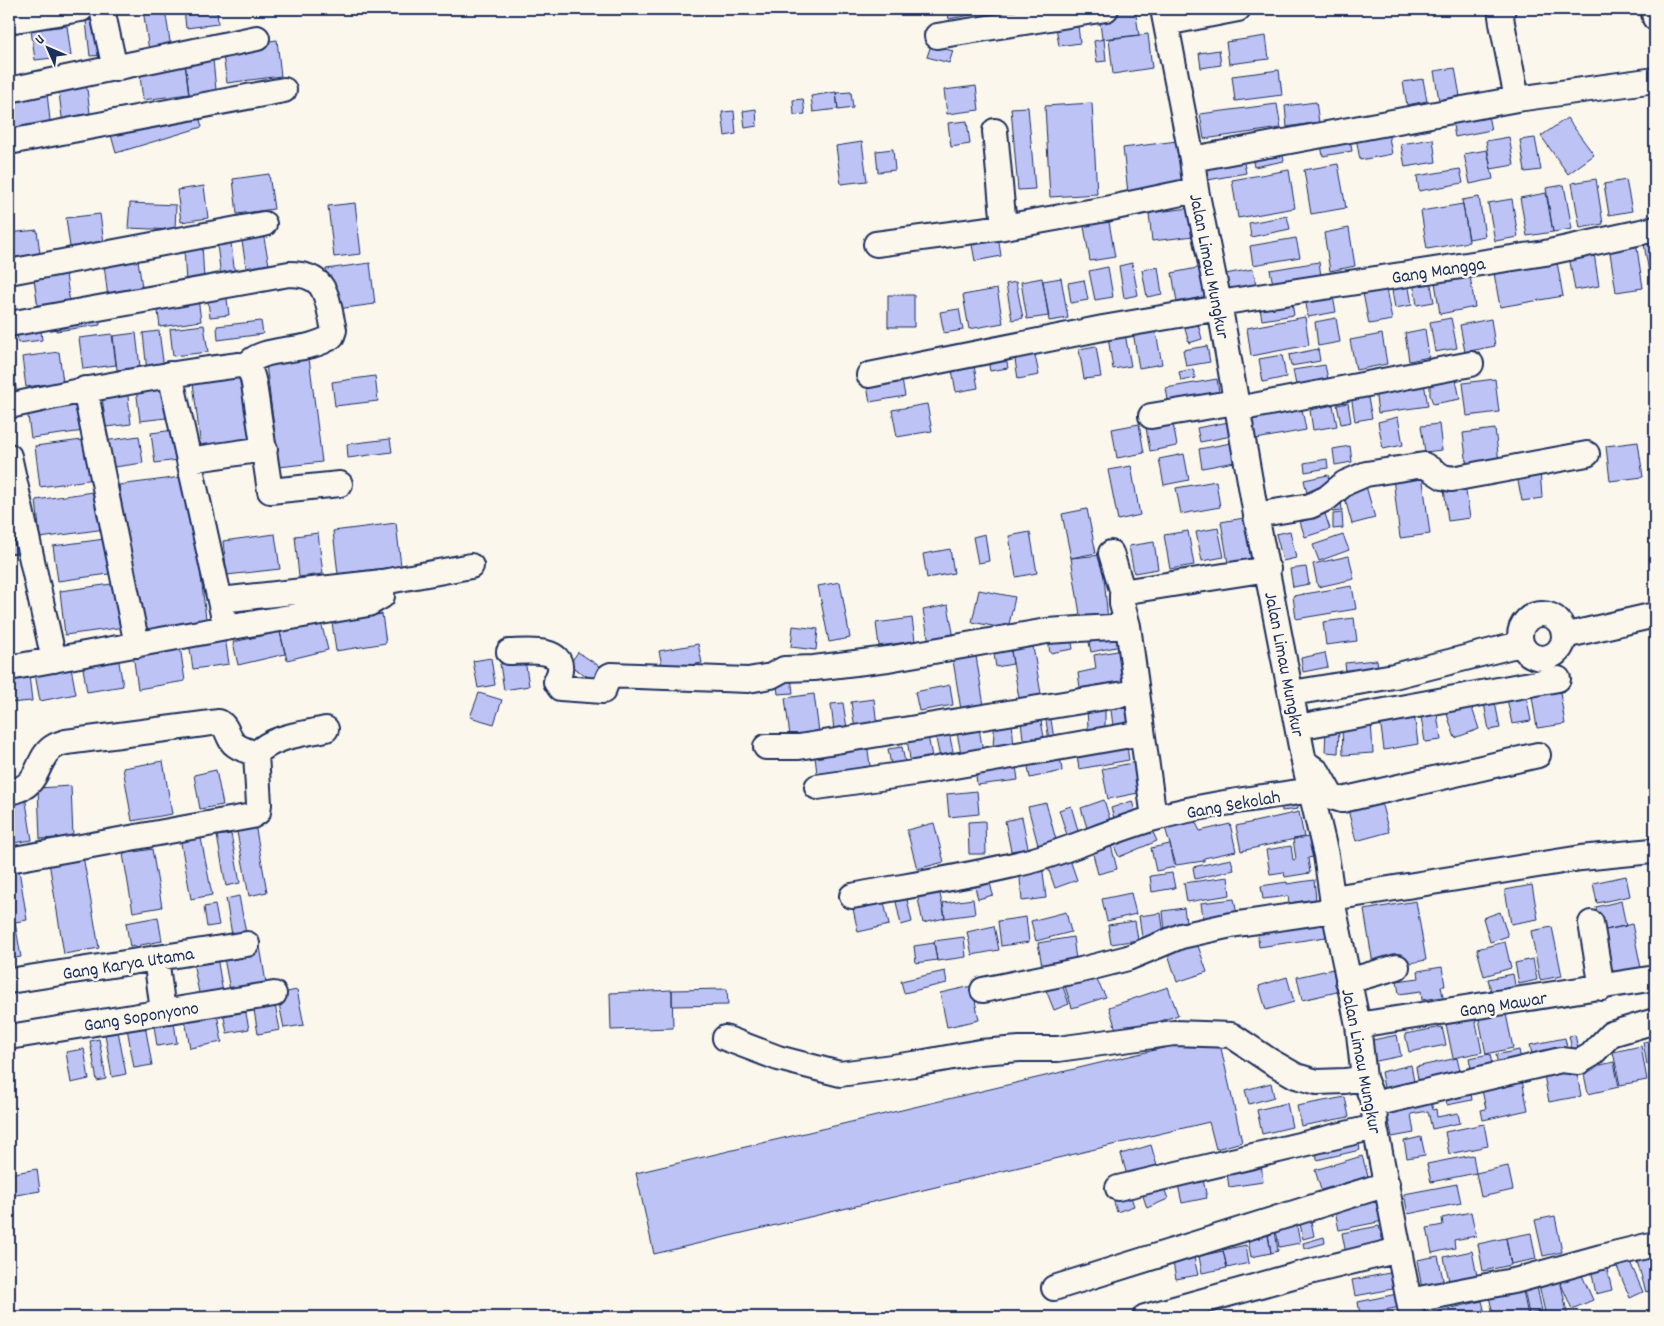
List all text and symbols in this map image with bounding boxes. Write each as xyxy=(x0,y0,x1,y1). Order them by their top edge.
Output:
north arrow xyxy=(22,22,72,72)
text: U xyxy=(31,31,50,50)
street label: Jalan Limau Mungkur xyxy=(1180,192,1235,342)
street label: Gang Mangga xyxy=(1390,252,1488,293)
street label: Jalan Limau Mungkur xyxy=(1255,590,1310,740)
street label: Gang Sekolah xyxy=(1184,785,1283,828)
street label: Gang Karya Utama xyxy=(61,942,197,989)
street label: Gang Mawar xyxy=(1458,986,1549,1027)
street label: Jalan Limau Mungkur xyxy=(1332,987,1387,1137)
street label: Gang Soponyono xyxy=(82,996,201,1041)

